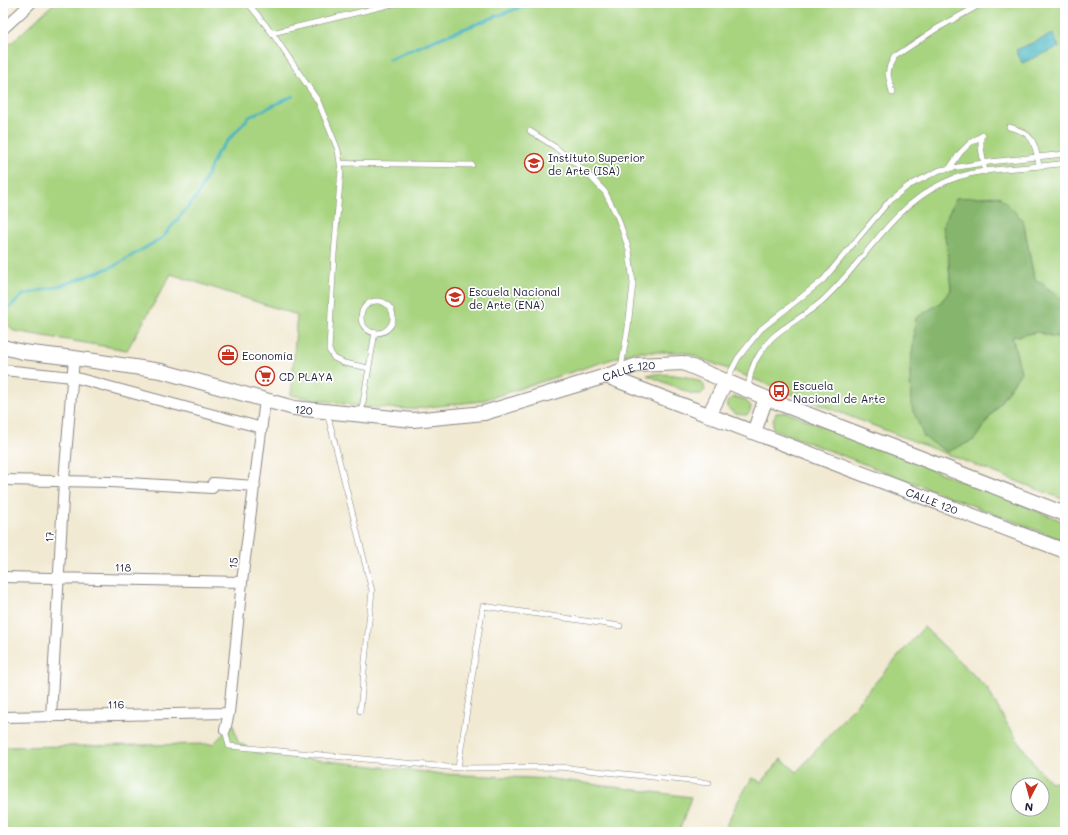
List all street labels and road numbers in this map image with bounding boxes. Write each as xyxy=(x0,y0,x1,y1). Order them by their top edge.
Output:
street label: CALLE 120 xyxy=(600,357,656,384)
street label: 120 xyxy=(294,401,314,417)
street label: CALLE 120 xyxy=(904,484,961,517)
street label: 17 xyxy=(41,531,57,543)
street label: 15 xyxy=(225,556,241,570)
street label: 118 xyxy=(115,559,132,575)
street label: 116 xyxy=(108,696,124,712)

